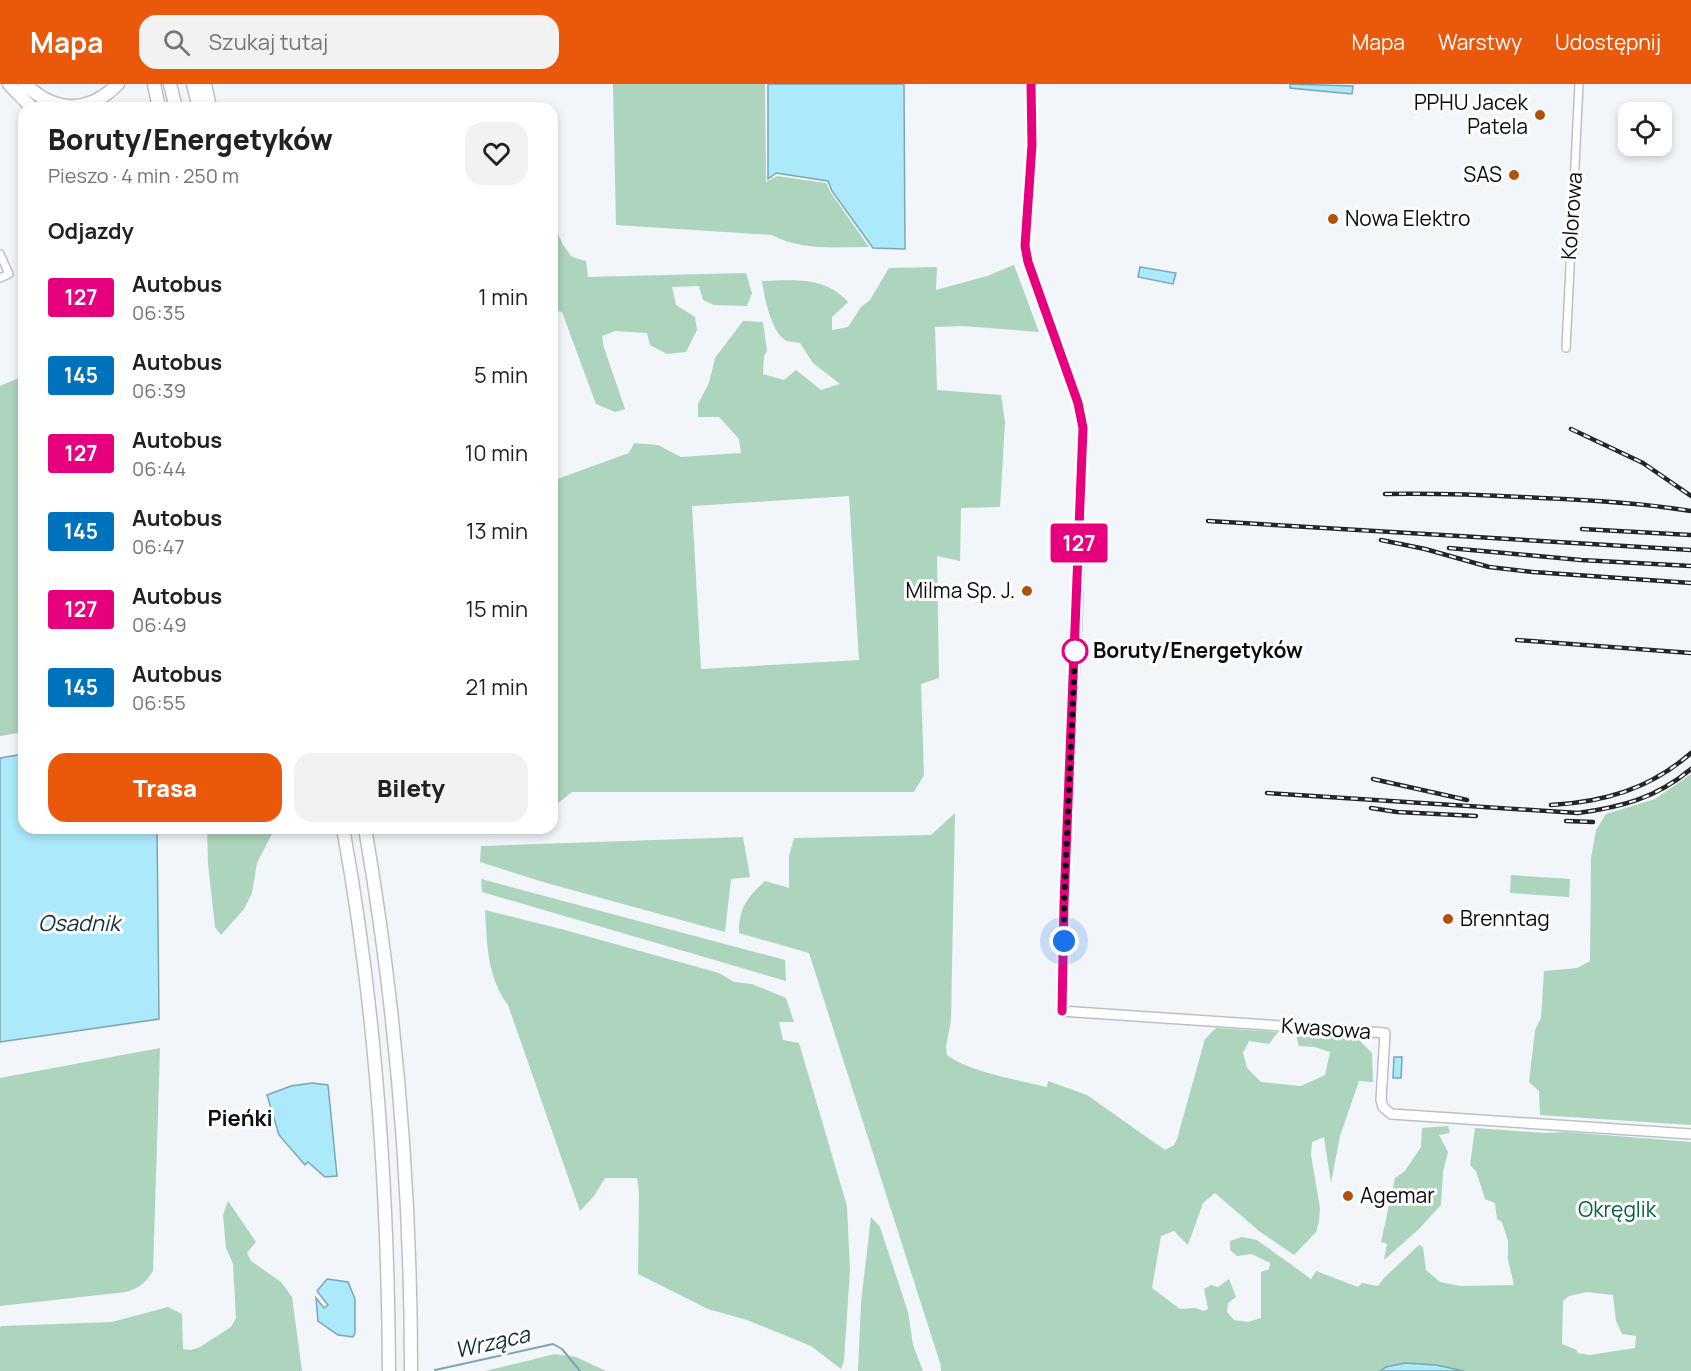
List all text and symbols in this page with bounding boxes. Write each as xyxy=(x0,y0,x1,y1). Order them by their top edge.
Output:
search box xyxy=(139,15,559,69)
text: Mapa xyxy=(30,23,103,61)
icon: search xyxy=(160,26,193,59)
text: Szukaj tutaj xyxy=(208,27,328,57)
text: Mapa xyxy=(1352,28,1405,56)
text: Warstwy xyxy=(1438,28,1522,56)
text: Udostępnij xyxy=(1555,28,1661,56)
place label: PPHU Jacek Patela xyxy=(1414,88,1529,140)
map controls xyxy=(1618,102,1672,156)
button: locate xyxy=(1618,102,1672,156)
marker: PPHU Jacek Patela xyxy=(1533,108,1547,122)
text: Boruty/Energetyków xyxy=(48,120,333,158)
button: heart xyxy=(465,122,528,185)
place label: SAS xyxy=(1463,160,1502,188)
text: Pieszo · 4 min · 250 m xyxy=(48,162,239,189)
marker: SAS xyxy=(1507,168,1521,182)
street label: Kolorowa xyxy=(1554,171,1588,261)
place label: Nowa Elektro xyxy=(1345,204,1471,232)
marker: Nowa Elektro xyxy=(1326,212,1340,226)
text: Odjazdy xyxy=(48,216,134,246)
text: Autobus xyxy=(132,269,222,299)
text: 1 min xyxy=(478,282,528,312)
text: 127 xyxy=(65,283,97,311)
text: 06:35 xyxy=(132,299,185,326)
text: Autobus xyxy=(132,347,222,377)
text: 5 min xyxy=(474,360,528,390)
text: 145 xyxy=(64,361,98,389)
text: 06:39 xyxy=(132,377,186,404)
text: Autobus xyxy=(132,425,222,455)
text: 10 min xyxy=(465,438,528,468)
text: 127 xyxy=(65,439,97,467)
text: 06:44 xyxy=(132,455,186,482)
text: Autobus xyxy=(132,503,222,533)
text: 13 min xyxy=(466,516,528,546)
text: 145 xyxy=(64,517,98,545)
line badge: 127 xyxy=(1044,524,1114,562)
text: 127 xyxy=(1063,529,1095,557)
text: 06:47 xyxy=(132,533,184,560)
place label: Milma Sp. J. xyxy=(905,576,1015,604)
text: Autobus xyxy=(132,581,222,611)
marker: Milma Sp. J. xyxy=(1020,584,1034,598)
text: 15 min xyxy=(465,594,528,624)
text: 127 xyxy=(65,595,97,623)
text: 06:49 xyxy=(132,611,187,638)
place label: Boruty/Energetyków xyxy=(1093,636,1303,664)
marker: Boruty/Energetyków xyxy=(1062,638,1088,664)
text: Autobus xyxy=(132,659,222,689)
text: 21 min xyxy=(466,672,528,702)
text: 145 xyxy=(64,673,98,701)
text: 06:55 xyxy=(132,689,186,716)
button: Trasa xyxy=(48,753,282,822)
button: Bilety xyxy=(294,753,528,822)
place label: Brenntag xyxy=(1460,904,1550,932)
water label: Osadnik xyxy=(38,908,123,938)
marker: Brenntag xyxy=(1441,912,1455,926)
your location xyxy=(1049,926,1079,956)
street label: Kwasowa xyxy=(1280,1011,1372,1045)
district label: Pieńki xyxy=(207,1103,273,1133)
place label: Agemar xyxy=(1360,1181,1435,1209)
marker: Agemar xyxy=(1341,1189,1355,1203)
park label: Okręglik xyxy=(1578,1195,1657,1223)
water label: Wrząca xyxy=(452,1318,534,1365)

